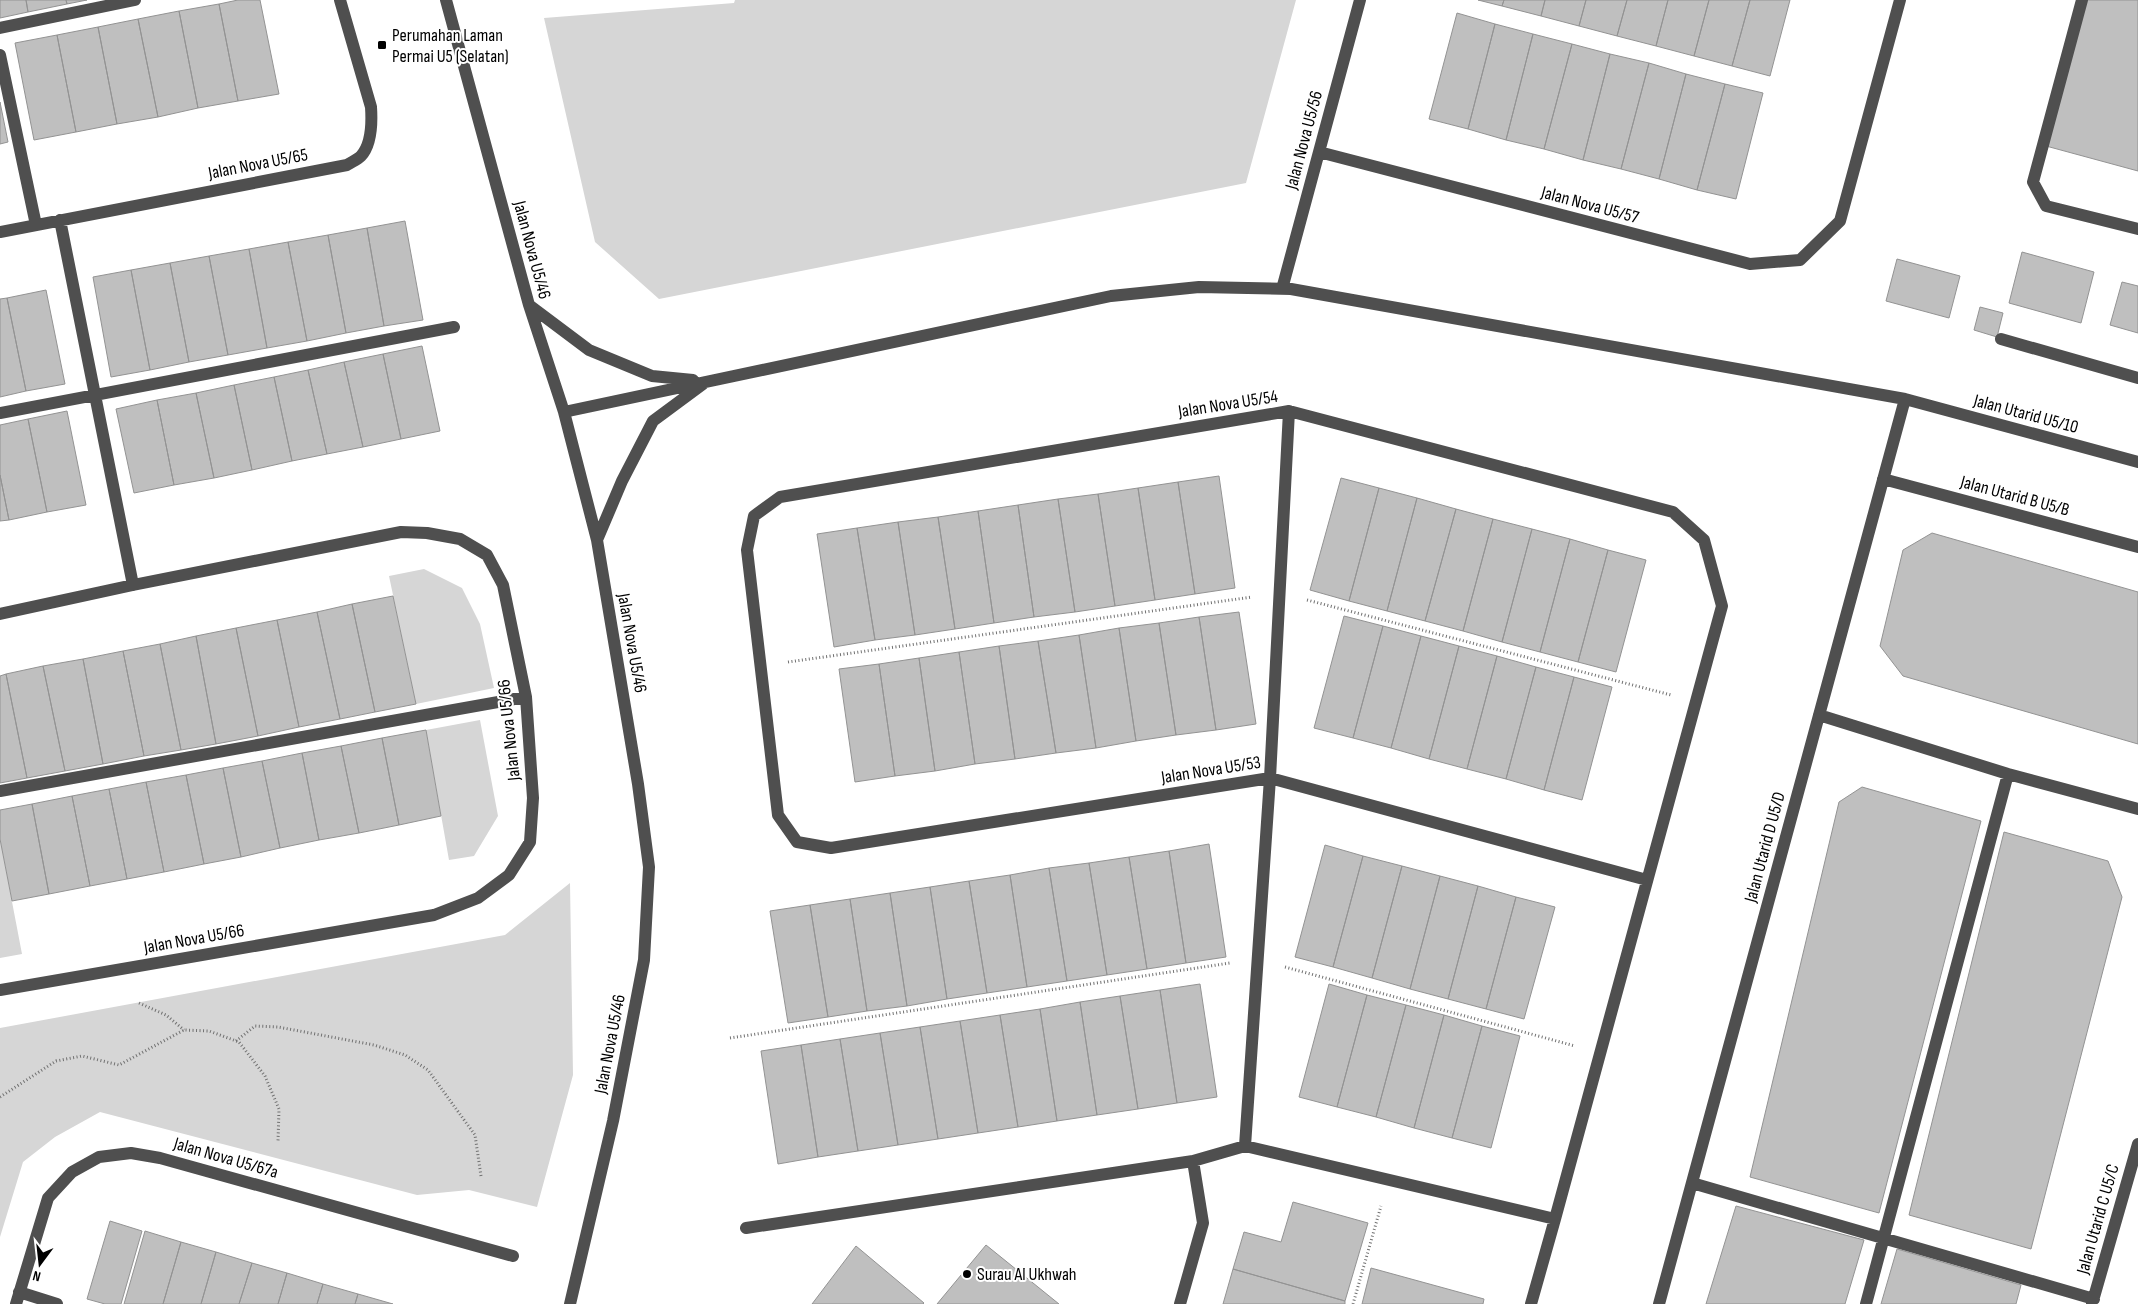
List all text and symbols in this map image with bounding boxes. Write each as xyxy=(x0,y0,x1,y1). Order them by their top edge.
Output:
place label: Perumahan Laman Permai U5 (Selatan) xyxy=(392,25,509,67)
marker: Perumahan Laman Permai U5 (Selatan) xyxy=(376,39,388,51)
street label: Jalan Nova U5/56 xyxy=(1281,88,1327,192)
street label: Jalan Nova U5/65 xyxy=(205,144,310,184)
street label: Jalan Nova U5/57 xyxy=(1538,182,1642,228)
street label: Jalan Nova U5/46 xyxy=(509,198,555,301)
street label: Jalan Nova U5/54 xyxy=(1176,386,1280,422)
street label: Jalan Utarid U5/10 xyxy=(1971,390,2081,438)
street label: Jalan Utarid B U5/B xyxy=(1957,471,2072,521)
street label: Jalan Nova U5/46 xyxy=(613,591,651,694)
street label: Jalan Nova U5/66 xyxy=(493,678,525,783)
street label: Jalan Nova U5/53 xyxy=(1159,752,1262,788)
street label: Jalan Utarid D U5/D xyxy=(1740,789,1790,906)
street label: Jalan Nova U5/66 xyxy=(141,920,246,958)
street label: Jalan Nova U5/46 xyxy=(590,993,630,1096)
street label: Jalan Nova U5/67a xyxy=(170,1133,281,1183)
street label: Jalan Utarid C U5/C xyxy=(2072,1162,2124,1277)
north arrow xyxy=(15,1239,65,1289)
place label: Surau Al Ukhwah xyxy=(977,1264,1077,1285)
text: N xyxy=(31,1267,43,1285)
marker: Surau Al Ukhwah xyxy=(961,1268,973,1280)

